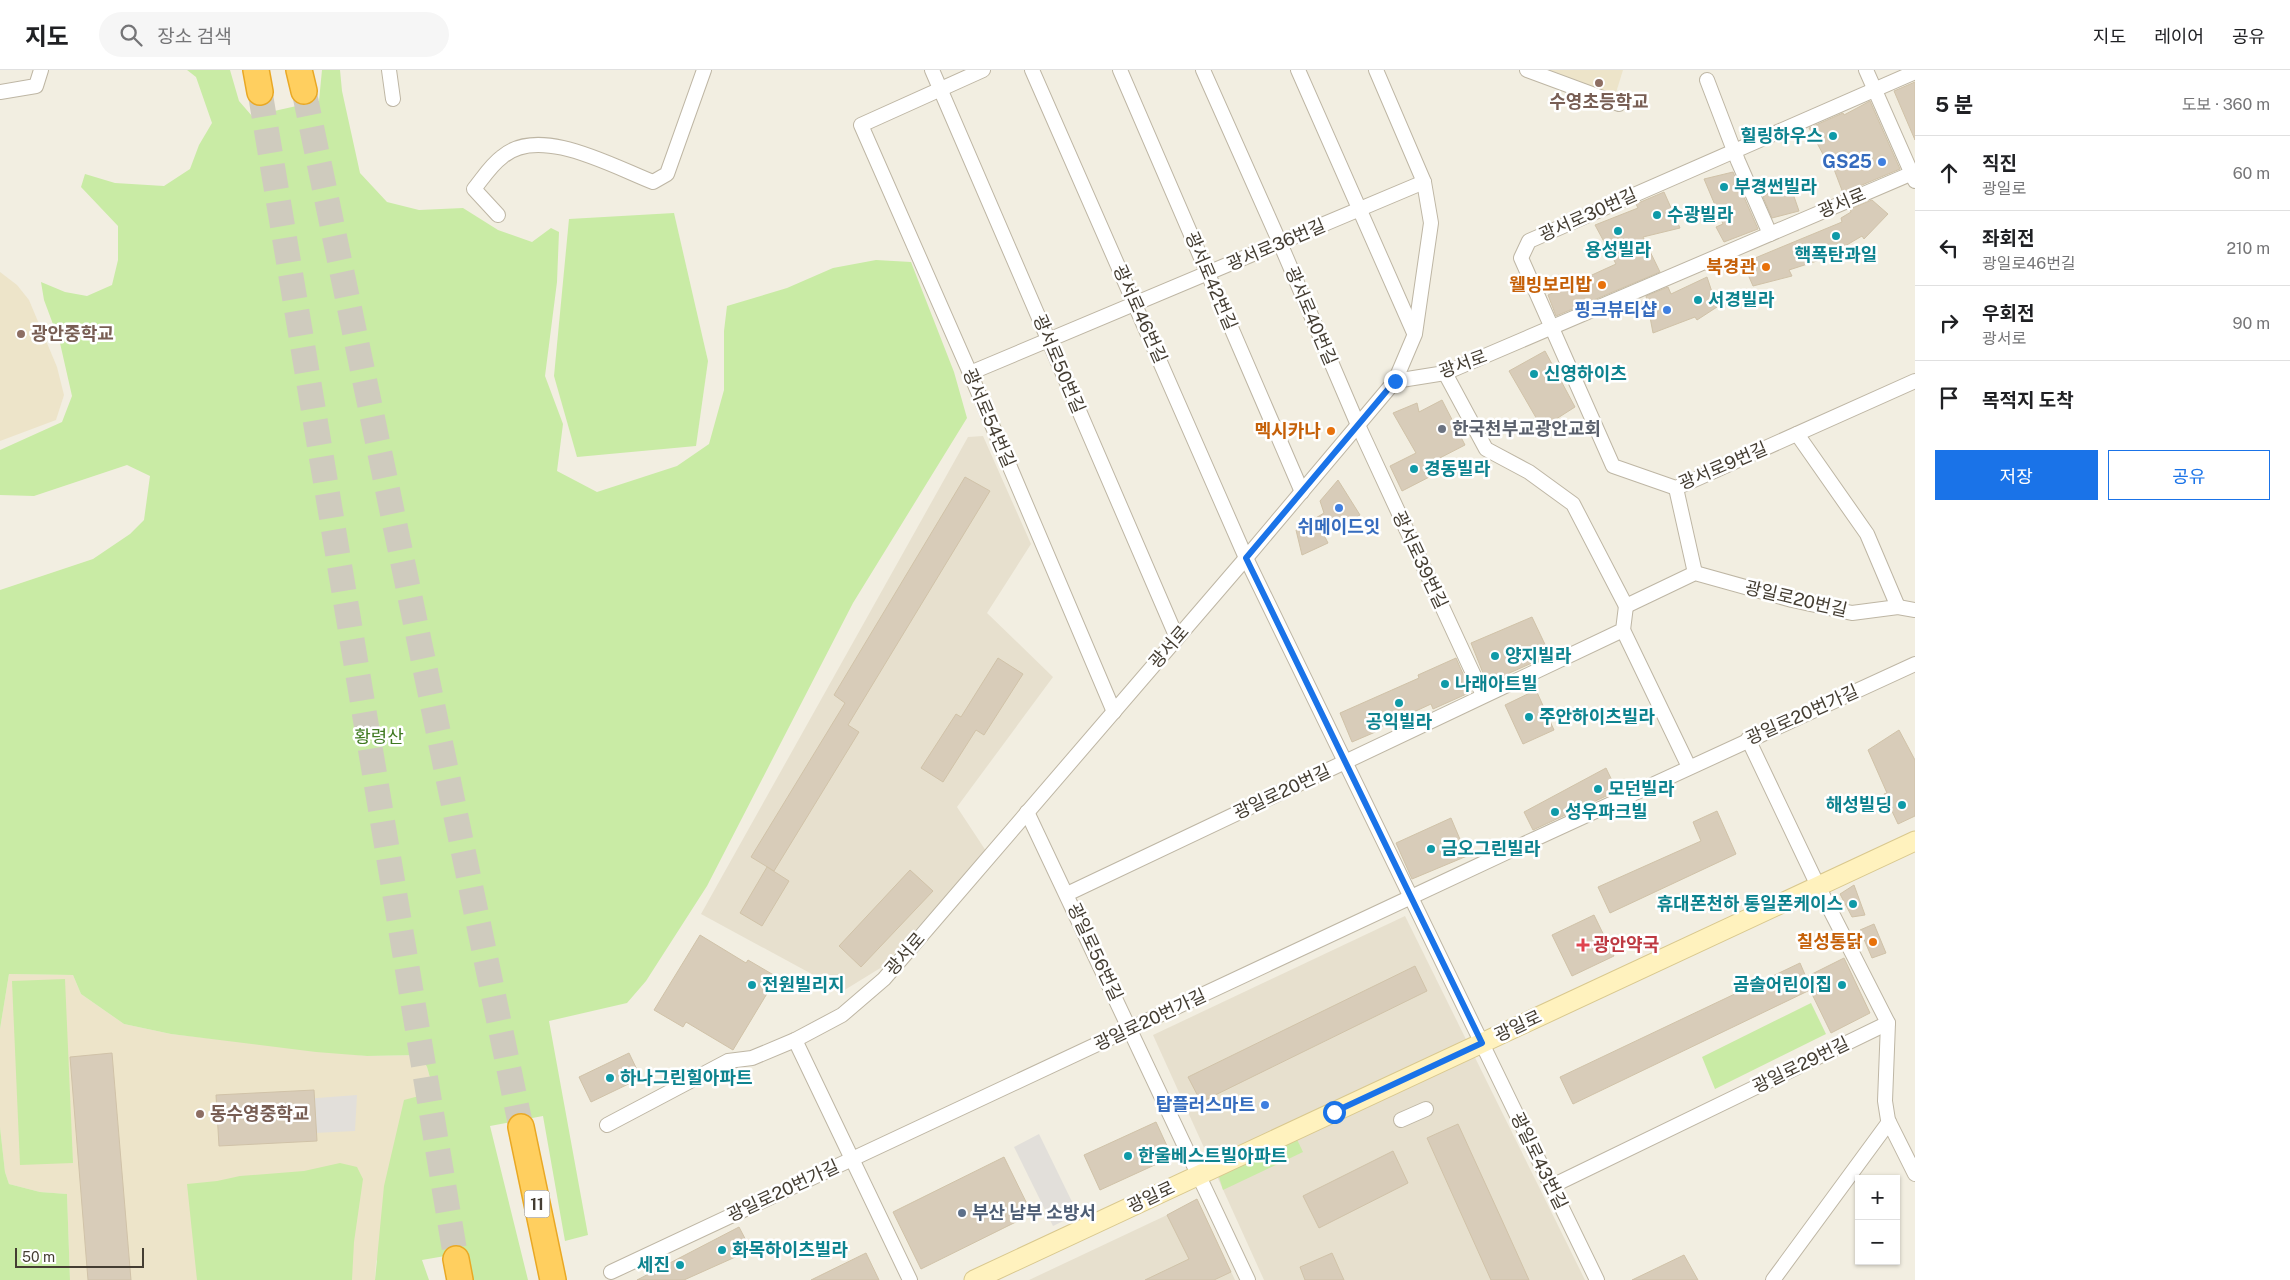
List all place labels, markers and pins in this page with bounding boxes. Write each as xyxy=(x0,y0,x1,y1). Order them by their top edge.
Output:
marker: 수영초등학교 xyxy=(1593,77,1605,89)
place label: 수영초등학교 xyxy=(1549,91,1649,112)
place label: 힐링하우스 xyxy=(1740,125,1823,146)
marker: 힐링하우스 xyxy=(1827,130,1839,142)
place label: GS25 xyxy=(1822,151,1872,172)
marker: GS25 xyxy=(1876,156,1888,168)
place label: 부경썬빌라 xyxy=(1734,176,1817,197)
marker: 부경썬빌라 xyxy=(1718,181,1730,193)
place label: 수광빌라 xyxy=(1667,204,1734,225)
marker: 수광빌라 xyxy=(1651,209,1663,221)
marker: 용성빌라 xyxy=(1612,225,1624,237)
marker: 핵폭탄과일 xyxy=(1830,230,1842,242)
place label: 용성빌라 xyxy=(1585,239,1652,260)
place label: 핵폭탄과일 xyxy=(1795,244,1877,265)
place label: 북경관 xyxy=(1706,256,1756,277)
marker: 북경관 xyxy=(1760,261,1772,273)
place label: 웰빙보리밥 xyxy=(1509,274,1592,295)
marker: 웰빙보리밥 xyxy=(1596,279,1608,291)
place label: 서경빌라 xyxy=(1708,289,1775,310)
marker: 서경빌라 xyxy=(1692,294,1704,306)
place label: 핑크뷰티샵 xyxy=(1574,299,1657,320)
marker: 핑크뷰티샵 xyxy=(1661,304,1673,316)
place label: 광안중학교 xyxy=(31,323,114,344)
marker: 광안중학교 xyxy=(15,328,27,340)
place label: 신영하이츠 xyxy=(1544,363,1627,384)
marker: 신영하이츠 xyxy=(1528,368,1540,380)
place label: 한국천부교광안교회 xyxy=(1452,418,1601,439)
place label: 멕시카나 xyxy=(1255,420,1321,441)
marker: 한국천부교광안교회 xyxy=(1436,423,1448,435)
marker: 멕시카나 xyxy=(1325,425,1337,437)
place label: 경동빌라 xyxy=(1424,458,1491,479)
marker: 경동빌라 xyxy=(1408,463,1420,475)
marker: 쉬메이드잇 xyxy=(1333,502,1345,514)
place label: 쉬메이드잇 xyxy=(1298,516,1380,537)
place label: 양지빌라 xyxy=(1505,645,1572,666)
marker: 양지빌라 xyxy=(1489,650,1501,662)
place label: 나래아트빌 xyxy=(1455,673,1538,694)
marker: 나래아트빌 xyxy=(1439,678,1451,690)
marker: 공익빌라 xyxy=(1393,697,1405,709)
place label: 주안하이츠빌라 xyxy=(1539,706,1655,727)
place label: 공익빌라 xyxy=(1366,711,1433,732)
marker: 주안하이츠빌라 xyxy=(1523,711,1535,723)
place label: 모던빌라 xyxy=(1608,778,1675,799)
marker: 모던빌라 xyxy=(1592,783,1604,795)
place label: 해성빌딩 xyxy=(1826,794,1892,815)
marker: 해성빌딩 xyxy=(1896,799,1908,811)
place label: 성우파크빌 xyxy=(1565,801,1648,822)
marker: 성우파크빌 xyxy=(1549,806,1561,818)
place label: 금오그린빌라 xyxy=(1441,838,1541,859)
marker: 금오그린빌라 xyxy=(1425,843,1437,855)
place label: 휴대폰천하 통일폰케이스 xyxy=(1657,893,1843,914)
marker: 휴대폰천하 통일폰케이스 xyxy=(1847,898,1859,910)
place label: 칠성통닭 xyxy=(1797,931,1863,952)
place label: 광안약국 xyxy=(1593,934,1659,955)
marker: 칠성통닭 xyxy=(1867,936,1879,948)
marker: 광안약국 xyxy=(1577,939,1589,951)
place label: 전원빌리지 xyxy=(762,974,845,995)
place label: 곰솔어린이집 xyxy=(1733,974,1832,995)
marker: 전원빌리지 xyxy=(746,979,758,991)
marker: 곰솔어린이집 xyxy=(1836,979,1848,991)
place label: 하나그린힐아파트 xyxy=(620,1067,752,1088)
marker: 하나그린힐아파트 xyxy=(604,1072,616,1084)
place label: 탑플러스마트 xyxy=(1156,1094,1255,1115)
marker: 탑플러스마트 xyxy=(1259,1099,1271,1111)
place label: 동수영중학교 xyxy=(210,1103,309,1124)
marker: 동수영중학교 xyxy=(194,1108,206,1120)
place label: 한울베스트빌아파트 xyxy=(1138,1145,1287,1166)
marker: 한울베스트빌아파트 xyxy=(1122,1150,1134,1162)
place label: 부산 남부 소방서 xyxy=(972,1202,1096,1223)
marker: 부산 남부 소방서 xyxy=(956,1207,968,1219)
place label: 화목하이츠빌라 xyxy=(732,1239,848,1260)
marker: 화목하이츠빌라 xyxy=(716,1244,728,1256)
place label: 세진 xyxy=(637,1254,670,1275)
marker: 세진 xyxy=(674,1259,686,1271)

